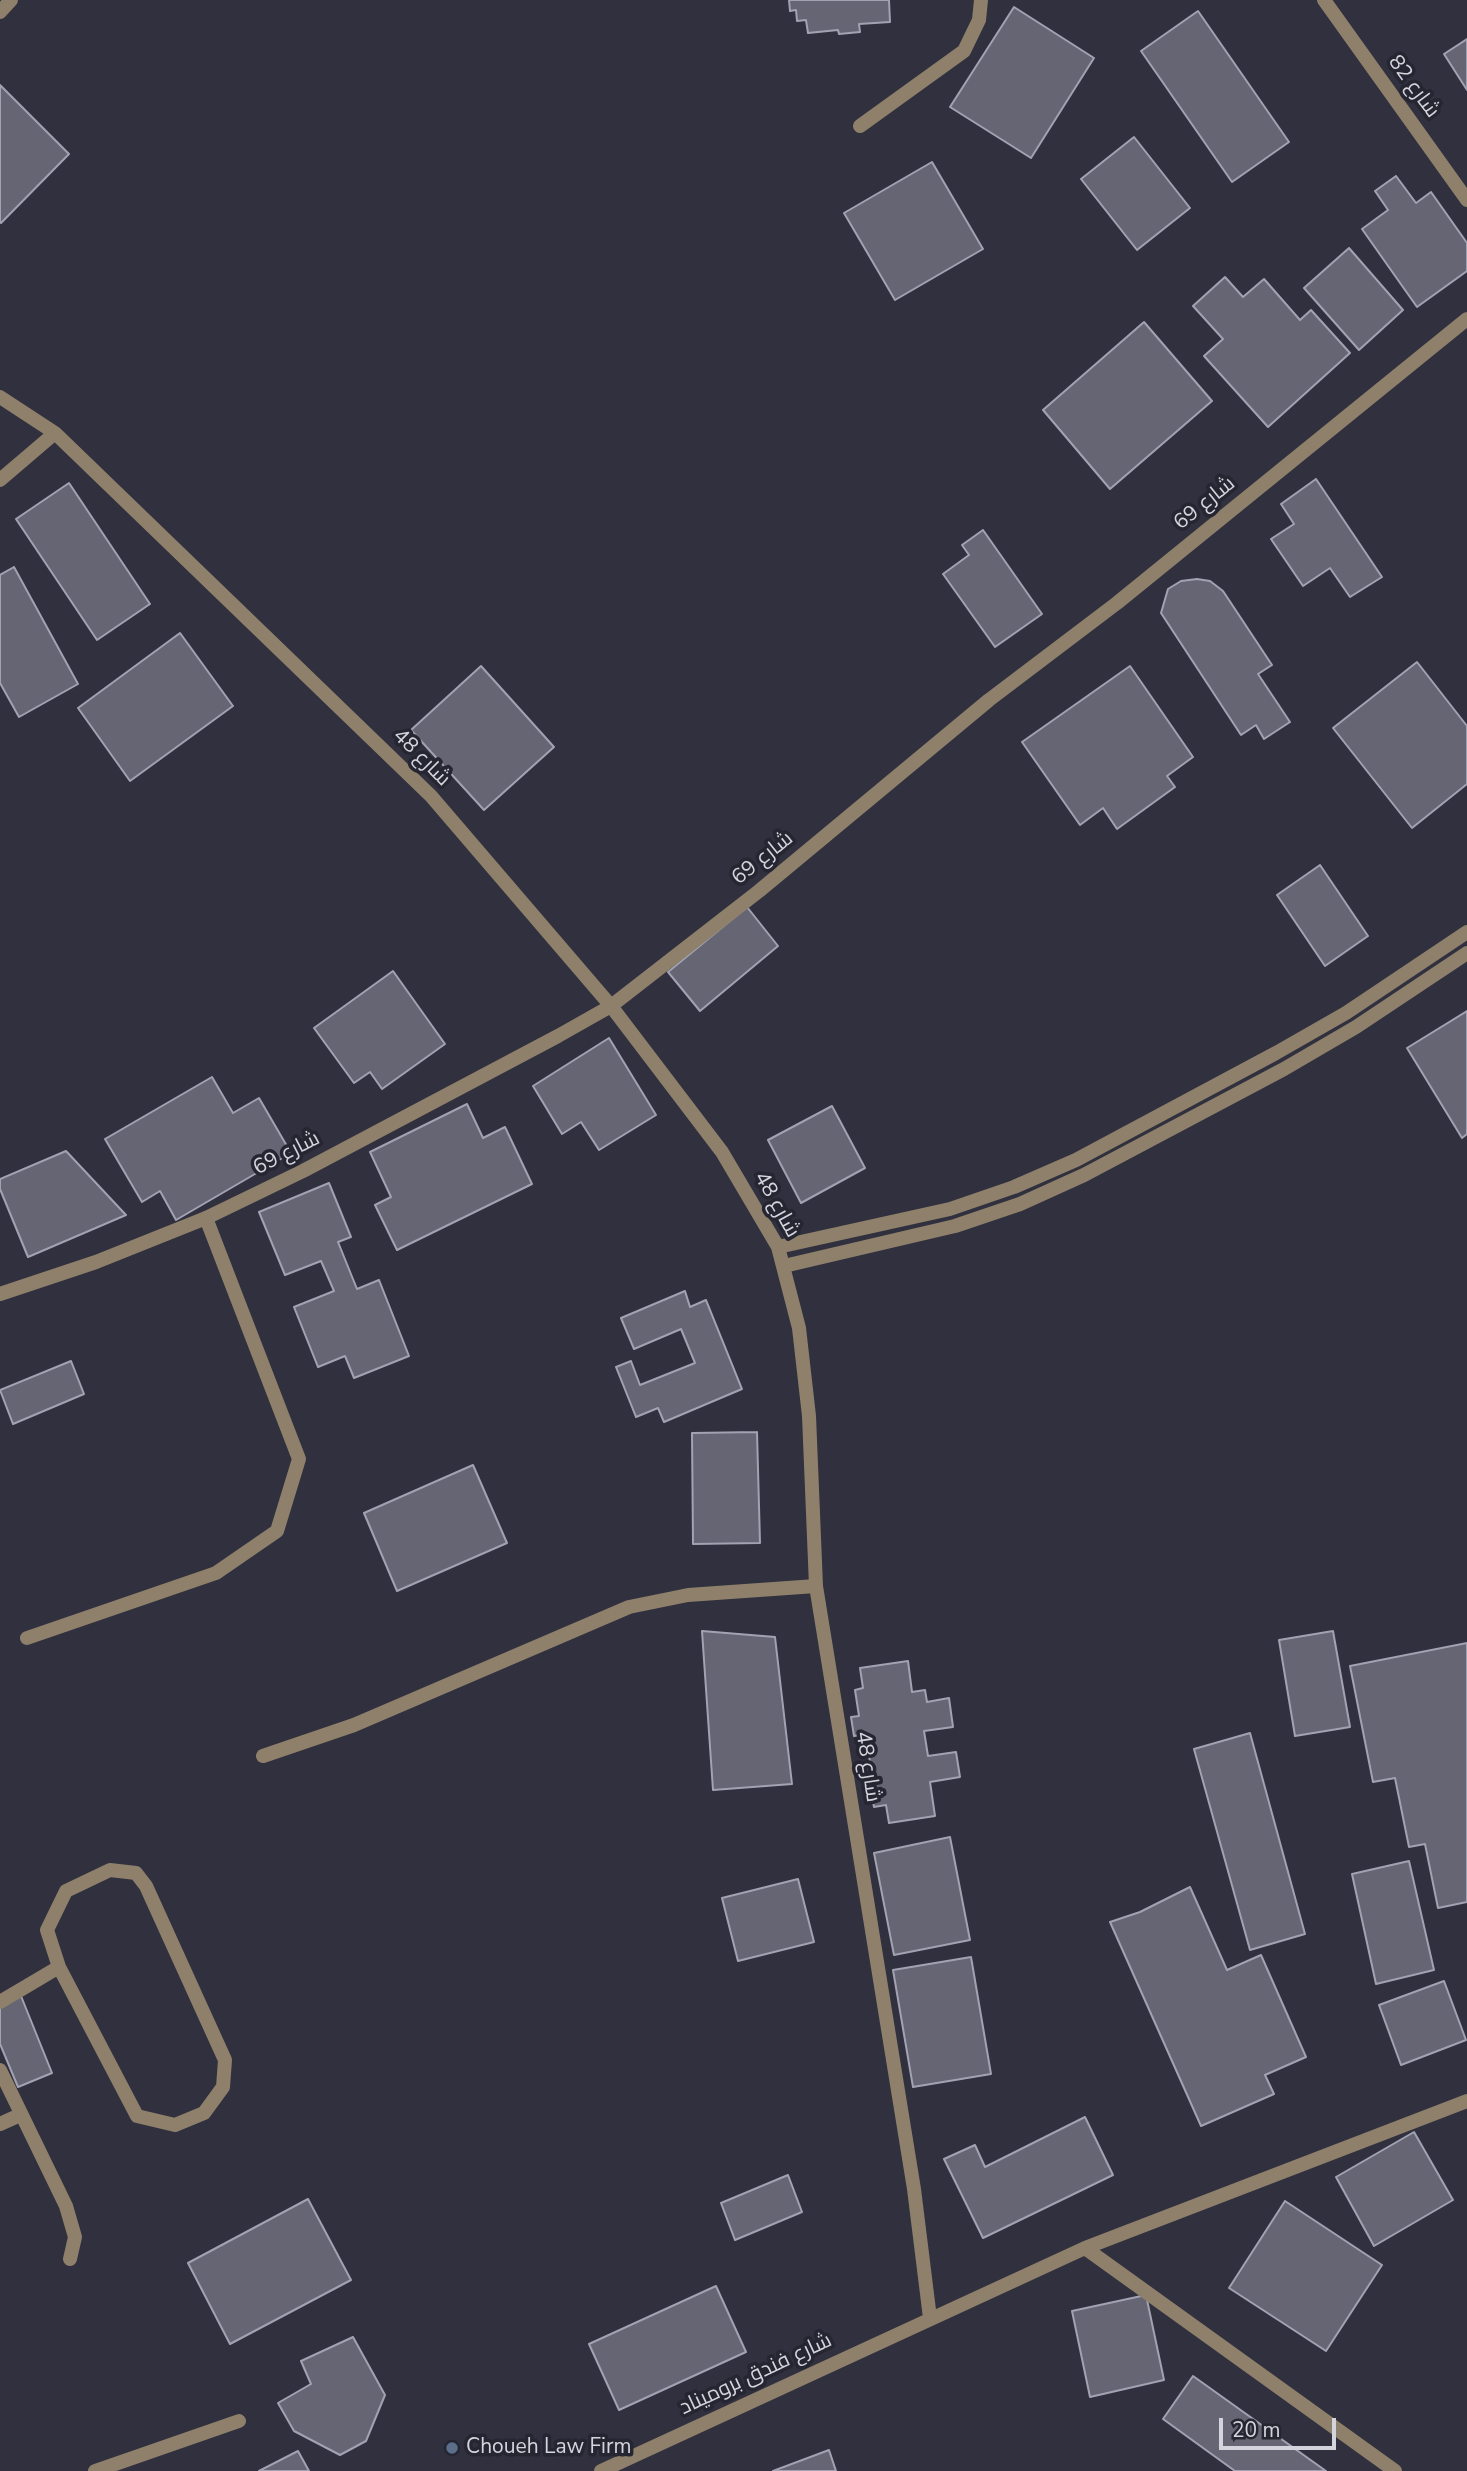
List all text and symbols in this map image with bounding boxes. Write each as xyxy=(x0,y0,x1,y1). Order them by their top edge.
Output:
street label: شارع 82 xyxy=(1382,51,1444,123)
street label: شارع 69 xyxy=(1169,472,1241,536)
street label: شارع 48 xyxy=(387,724,455,792)
street label: شارع 69 xyxy=(727,827,799,891)
street label: شارع 69 xyxy=(250,1127,324,1181)
street label: شارع 48 xyxy=(748,1168,804,1242)
street label: شارع 48 xyxy=(849,1730,885,1804)
street label: شارع فندق بروميناد xyxy=(676,2329,836,2421)
scale bar xyxy=(1222,2404,1339,2448)
text: 20 m xyxy=(1232,2416,1281,2444)
place label: Choueh Law Firm xyxy=(466,2435,631,2461)
marker: Choueh Law Firm xyxy=(444,2440,460,2456)

